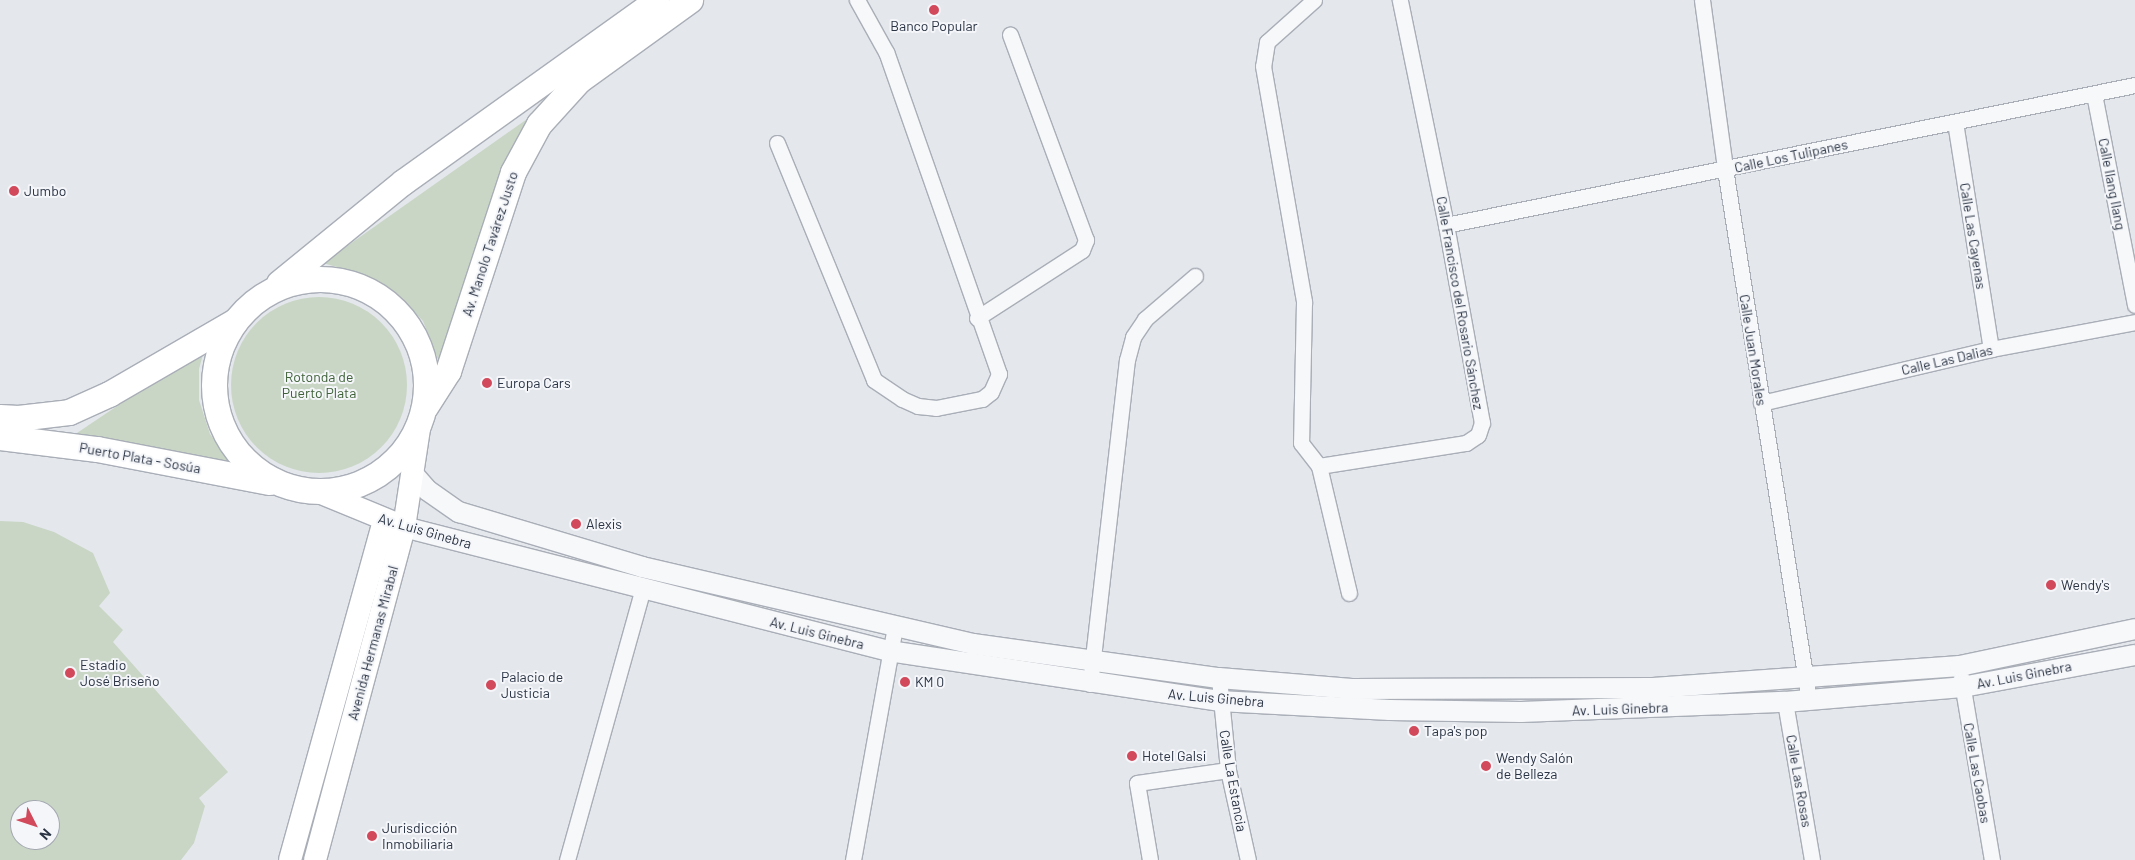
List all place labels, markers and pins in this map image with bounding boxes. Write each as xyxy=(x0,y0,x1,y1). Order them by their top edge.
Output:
marker: Banco Popular xyxy=(928,4,940,16)
place label: Banco Popular xyxy=(890,18,978,34)
place label: Jumbo xyxy=(24,183,66,199)
marker: Jumbo xyxy=(8,185,20,197)
place label: Europa Cars xyxy=(497,375,571,391)
marker: Europa Cars xyxy=(481,377,493,389)
place label: Alexis xyxy=(586,516,622,532)
marker: Alexis xyxy=(570,518,582,530)
place label: Wendy's xyxy=(2061,577,2110,593)
marker: Wendy's xyxy=(2045,579,2057,591)
place label: Estadio José Briseño xyxy=(80,657,160,690)
marker: Estadio José Briseño xyxy=(64,667,76,679)
place label: Palacio de Justicia xyxy=(501,669,563,702)
place label: KM 0 xyxy=(915,674,944,690)
marker: KM 0 xyxy=(899,676,911,688)
marker: Palacio de Justicia xyxy=(485,679,497,691)
place label: Tapa's pop xyxy=(1424,723,1487,739)
marker: Tapa's pop xyxy=(1408,725,1420,737)
place label: Hotel Galsi xyxy=(1142,748,1206,764)
marker: Hotel Galsi xyxy=(1126,750,1138,762)
place label: Wendy Salón de Belleza xyxy=(1496,750,1573,782)
marker: Wendy Salón de Belleza xyxy=(1480,760,1492,772)
place label: Jurisdicción Inmobiliaria xyxy=(382,820,457,852)
marker: Jurisdicción Inmobiliaria xyxy=(366,830,378,842)

